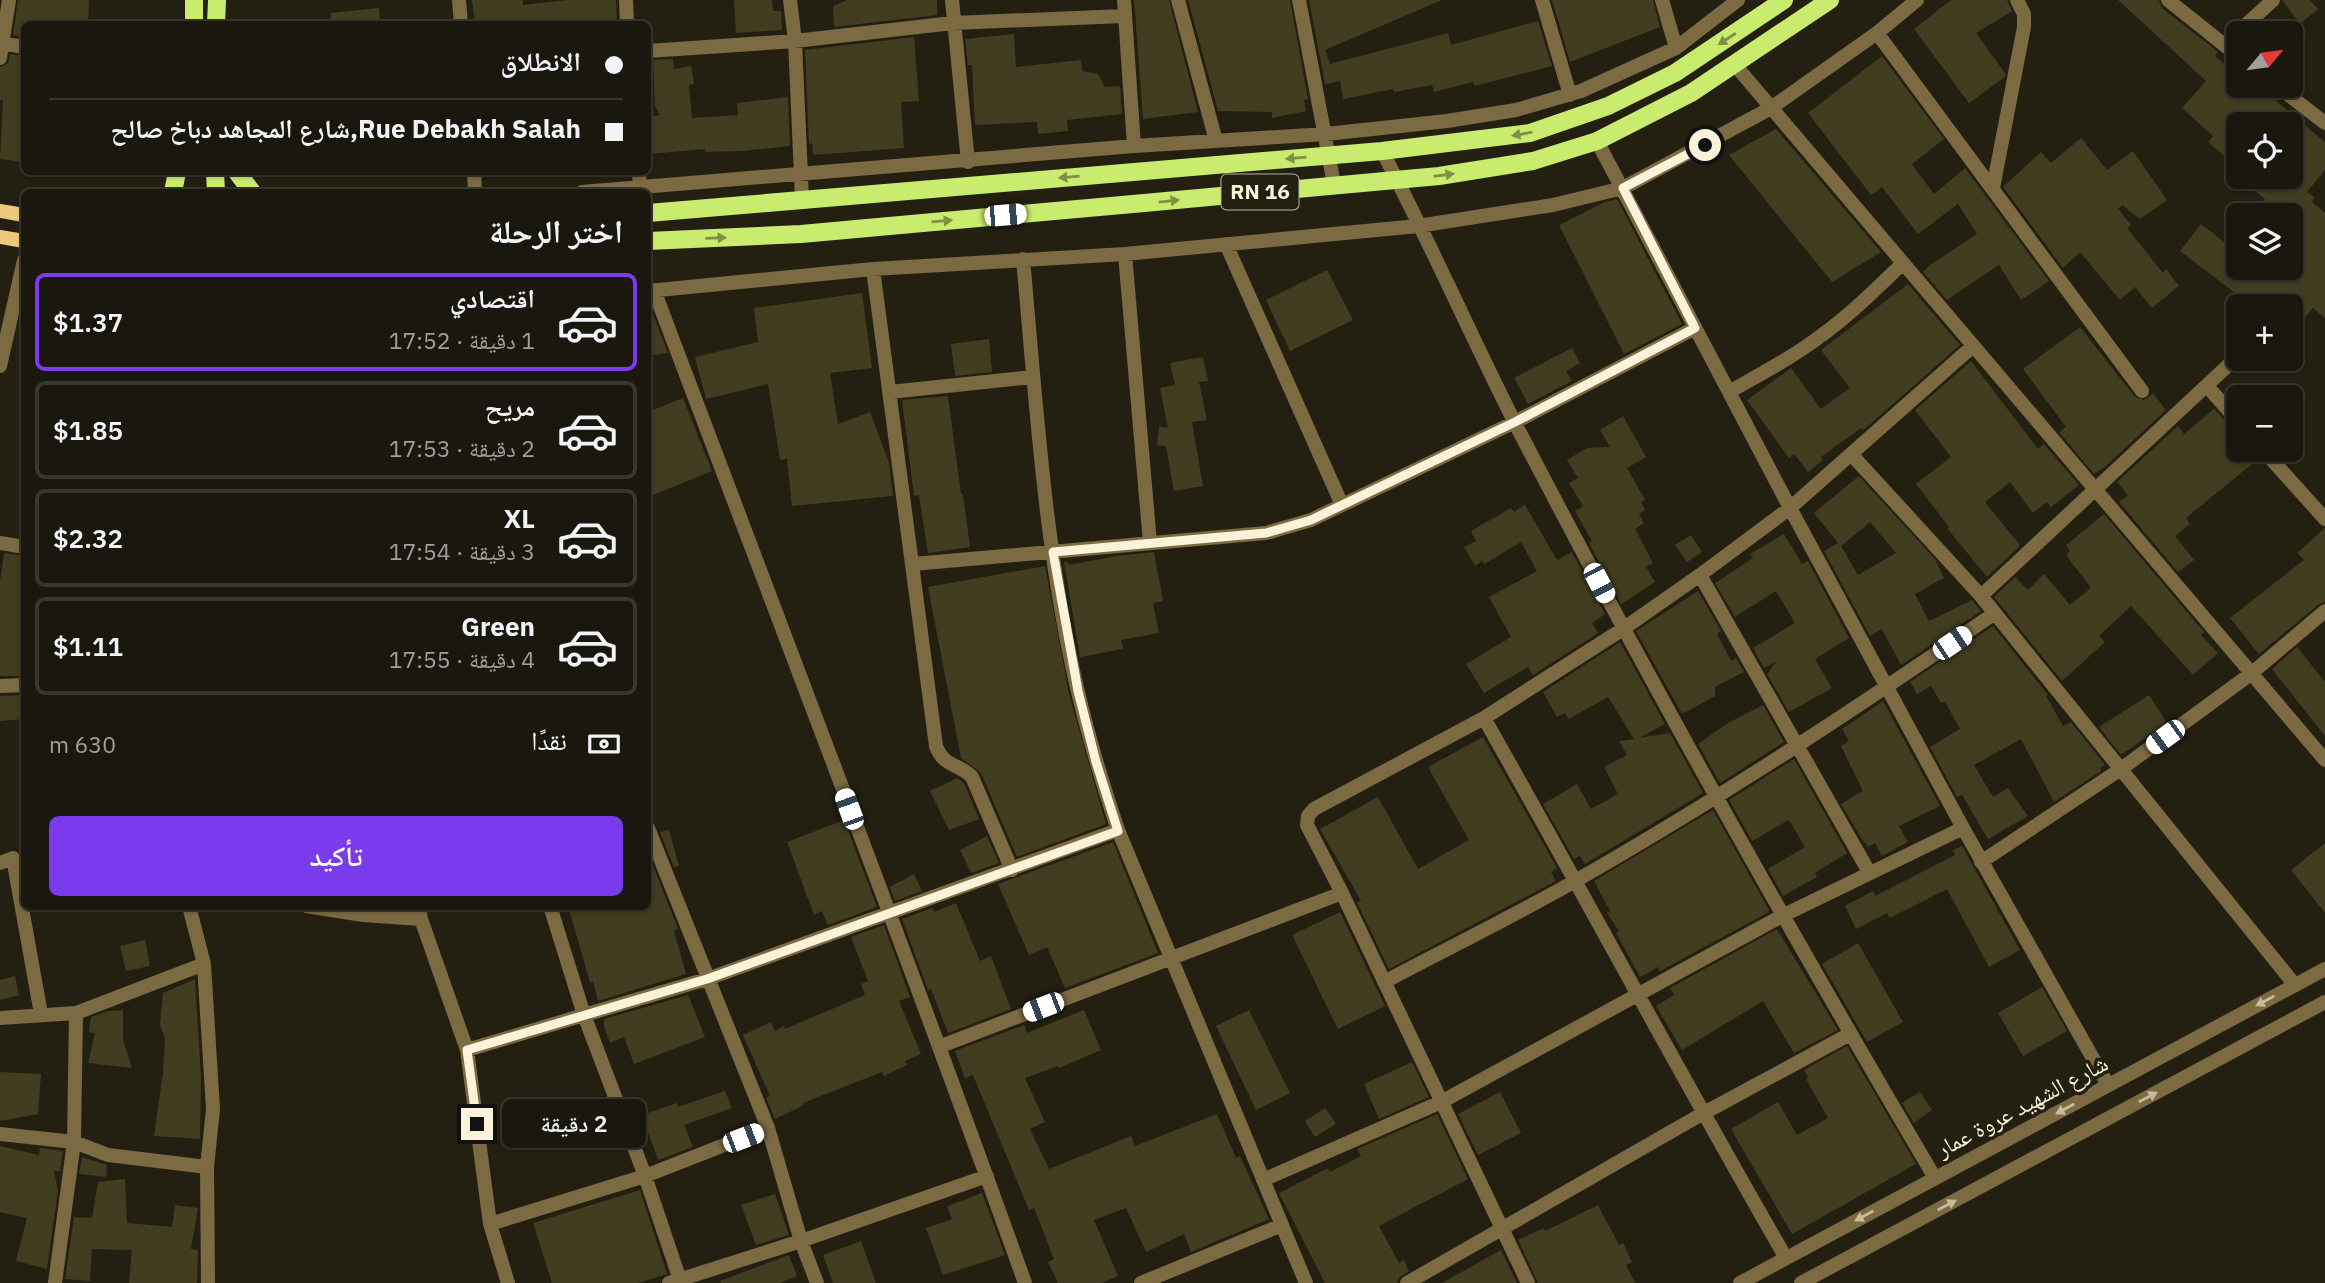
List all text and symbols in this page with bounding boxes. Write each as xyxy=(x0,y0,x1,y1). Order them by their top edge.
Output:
north arrow xyxy=(2226,21,2303,98)
map controls xyxy=(2226,21,2303,462)
one-way arrow xyxy=(1718,32,1737,45)
text: الانطلاق xyxy=(501,44,581,78)
text: Rue Debakh Salah,شارع المجاهد دباخ صالح xyxy=(110,111,581,145)
button: locate xyxy=(2226,112,2303,189)
one-way arrow xyxy=(1511,129,1533,140)
route start xyxy=(1689,129,1721,161)
one-way arrow xyxy=(1285,153,1307,164)
one-way arrow xyxy=(1433,169,1455,180)
one-way arrow xyxy=(1058,172,1080,183)
road number: RN 16 xyxy=(1222,174,1298,210)
one-way arrow xyxy=(1158,195,1180,206)
car xyxy=(984,203,1027,227)
button: layers xyxy=(2226,203,2303,280)
text: اختر الرحلة xyxy=(489,210,623,252)
one-way arrow xyxy=(932,215,954,226)
one-way arrow xyxy=(705,232,727,243)
text: اقتصادي xyxy=(450,281,535,315)
icon: car xyxy=(556,291,619,354)
button: + xyxy=(2226,294,2303,371)
text: $1.37 xyxy=(53,305,123,339)
text: 1 دقيقة · 17:52 xyxy=(389,325,535,355)
button: − xyxy=(2226,385,2303,462)
text: مريح xyxy=(485,389,535,423)
icon: car xyxy=(556,399,619,462)
text: $1.85 xyxy=(53,413,123,447)
text: 2 دقيقة · 17:53 xyxy=(389,433,535,463)
text: XL xyxy=(504,501,535,535)
icon: car xyxy=(556,507,619,570)
text: $2.32 xyxy=(53,521,123,555)
text: 3 دقيقة · 17:54 xyxy=(389,536,535,566)
car xyxy=(1580,560,1619,606)
text: Green xyxy=(461,609,535,643)
icon: car xyxy=(556,615,619,678)
car xyxy=(1929,623,1976,663)
text: $1.11 xyxy=(53,629,123,663)
text: 4 دقيقة · 17:55 xyxy=(389,644,535,674)
car xyxy=(2142,716,2189,758)
text: نقدًا xyxy=(531,723,567,757)
icon: cash xyxy=(585,725,623,763)
text: 630 m xyxy=(49,729,116,759)
car xyxy=(832,786,867,832)
button: تأكيد xyxy=(49,816,623,896)
car xyxy=(1020,990,1067,1024)
one-way arrow xyxy=(2255,995,2275,1007)
street label: شارع الشهيد عروة عمار xyxy=(1930,1047,2113,1164)
one-way arrow xyxy=(2138,1091,2157,1103)
callout: 2 دقيقة xyxy=(502,1100,645,1148)
one-way arrow xyxy=(2055,1103,2074,1115)
route end xyxy=(461,1108,493,1140)
text: 2 دقيقة xyxy=(540,1108,608,1138)
car xyxy=(720,1121,767,1155)
one-way arrow xyxy=(1937,1199,1957,1210)
one-way arrow xyxy=(1854,1211,1874,1222)

